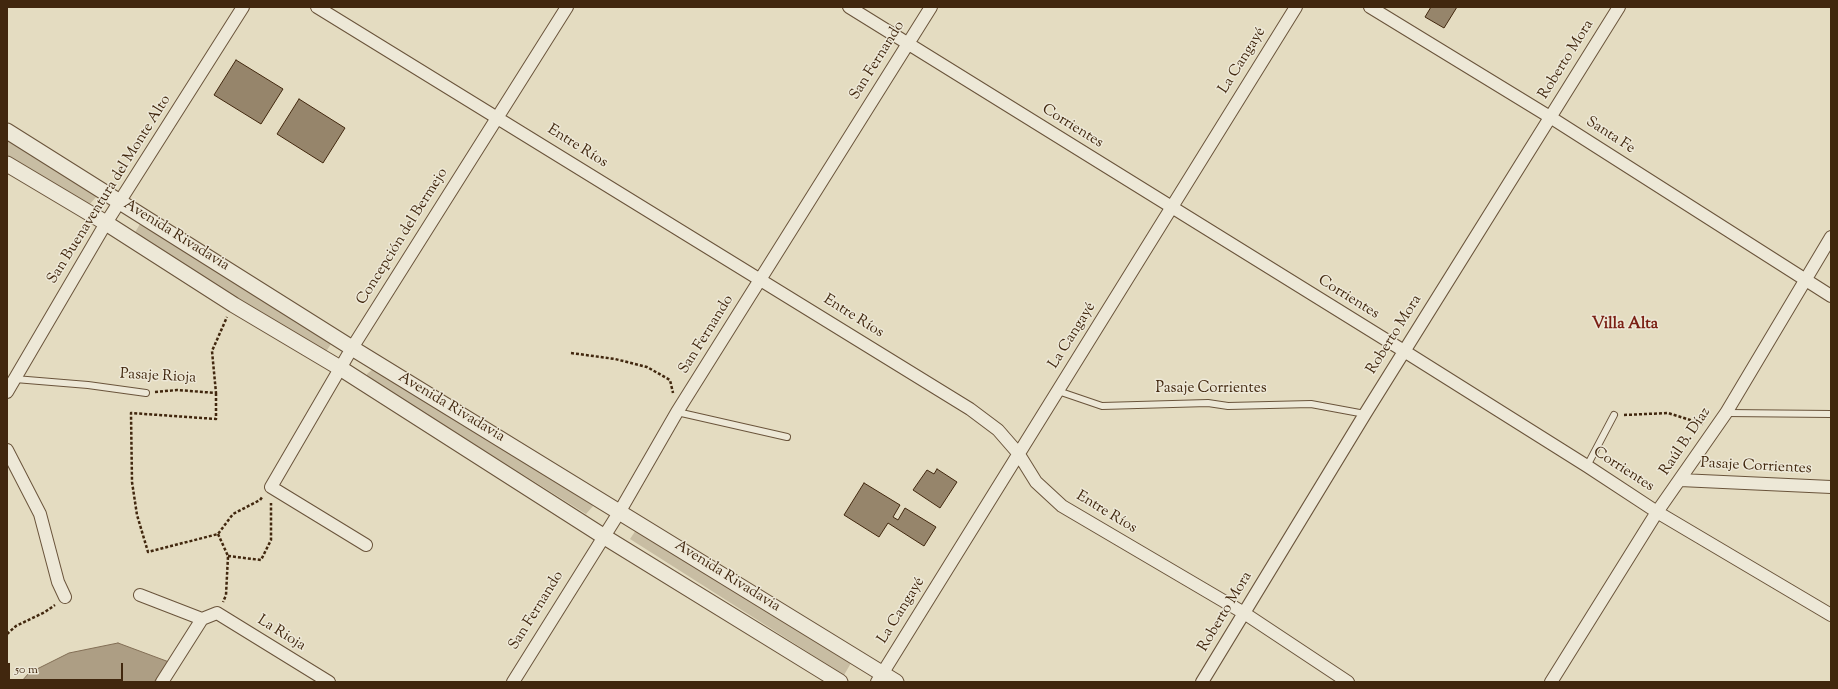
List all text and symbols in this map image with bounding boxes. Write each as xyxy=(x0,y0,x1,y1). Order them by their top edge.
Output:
street label: Roberto Mora xyxy=(1536,17,1598,103)
street label: San Fernando xyxy=(847,18,909,104)
street label: La Cangayé xyxy=(1216,24,1270,98)
street label: San Buenaventura del Monte Alto xyxy=(44,92,176,288)
street label: Corrientes xyxy=(1038,101,1106,153)
street label: Santa Fe xyxy=(1582,114,1638,158)
street label: Entre Ríos xyxy=(543,121,611,173)
street label: Concepción del Bermejo xyxy=(354,165,452,309)
street label: Avenida Rivadavia xyxy=(120,196,232,276)
street label: Corrientes xyxy=(1314,272,1382,324)
street label: Entre Ríos xyxy=(819,291,887,343)
street label: San Fernando xyxy=(676,292,738,378)
street label: Roberto Mora xyxy=(1364,292,1426,378)
street label: La Cangayé xyxy=(1046,299,1100,373)
district label: Villa Alta xyxy=(1592,315,1658,335)
street label: Pasaje Rioja xyxy=(119,366,197,388)
street label: Avenida Rivadavia xyxy=(394,369,508,447)
street label: Pasaje Corrientes xyxy=(1155,380,1267,398)
street label: Raúl B. Díaz xyxy=(1657,405,1715,479)
street label: Corrientes xyxy=(1589,444,1657,496)
street label: Pasaje Corrientes xyxy=(1700,455,1812,479)
street label: Entre Ríos xyxy=(1072,488,1140,538)
street label: Avenida Rivadavia xyxy=(671,537,783,617)
street label: San Fernando xyxy=(506,568,568,654)
street label: Roberto Mora xyxy=(1195,569,1257,655)
street label: La Cangayé xyxy=(875,574,929,648)
street label: La Rioja xyxy=(254,612,308,656)
scale bar xyxy=(10,655,125,681)
text: 50 m xyxy=(15,661,38,679)

